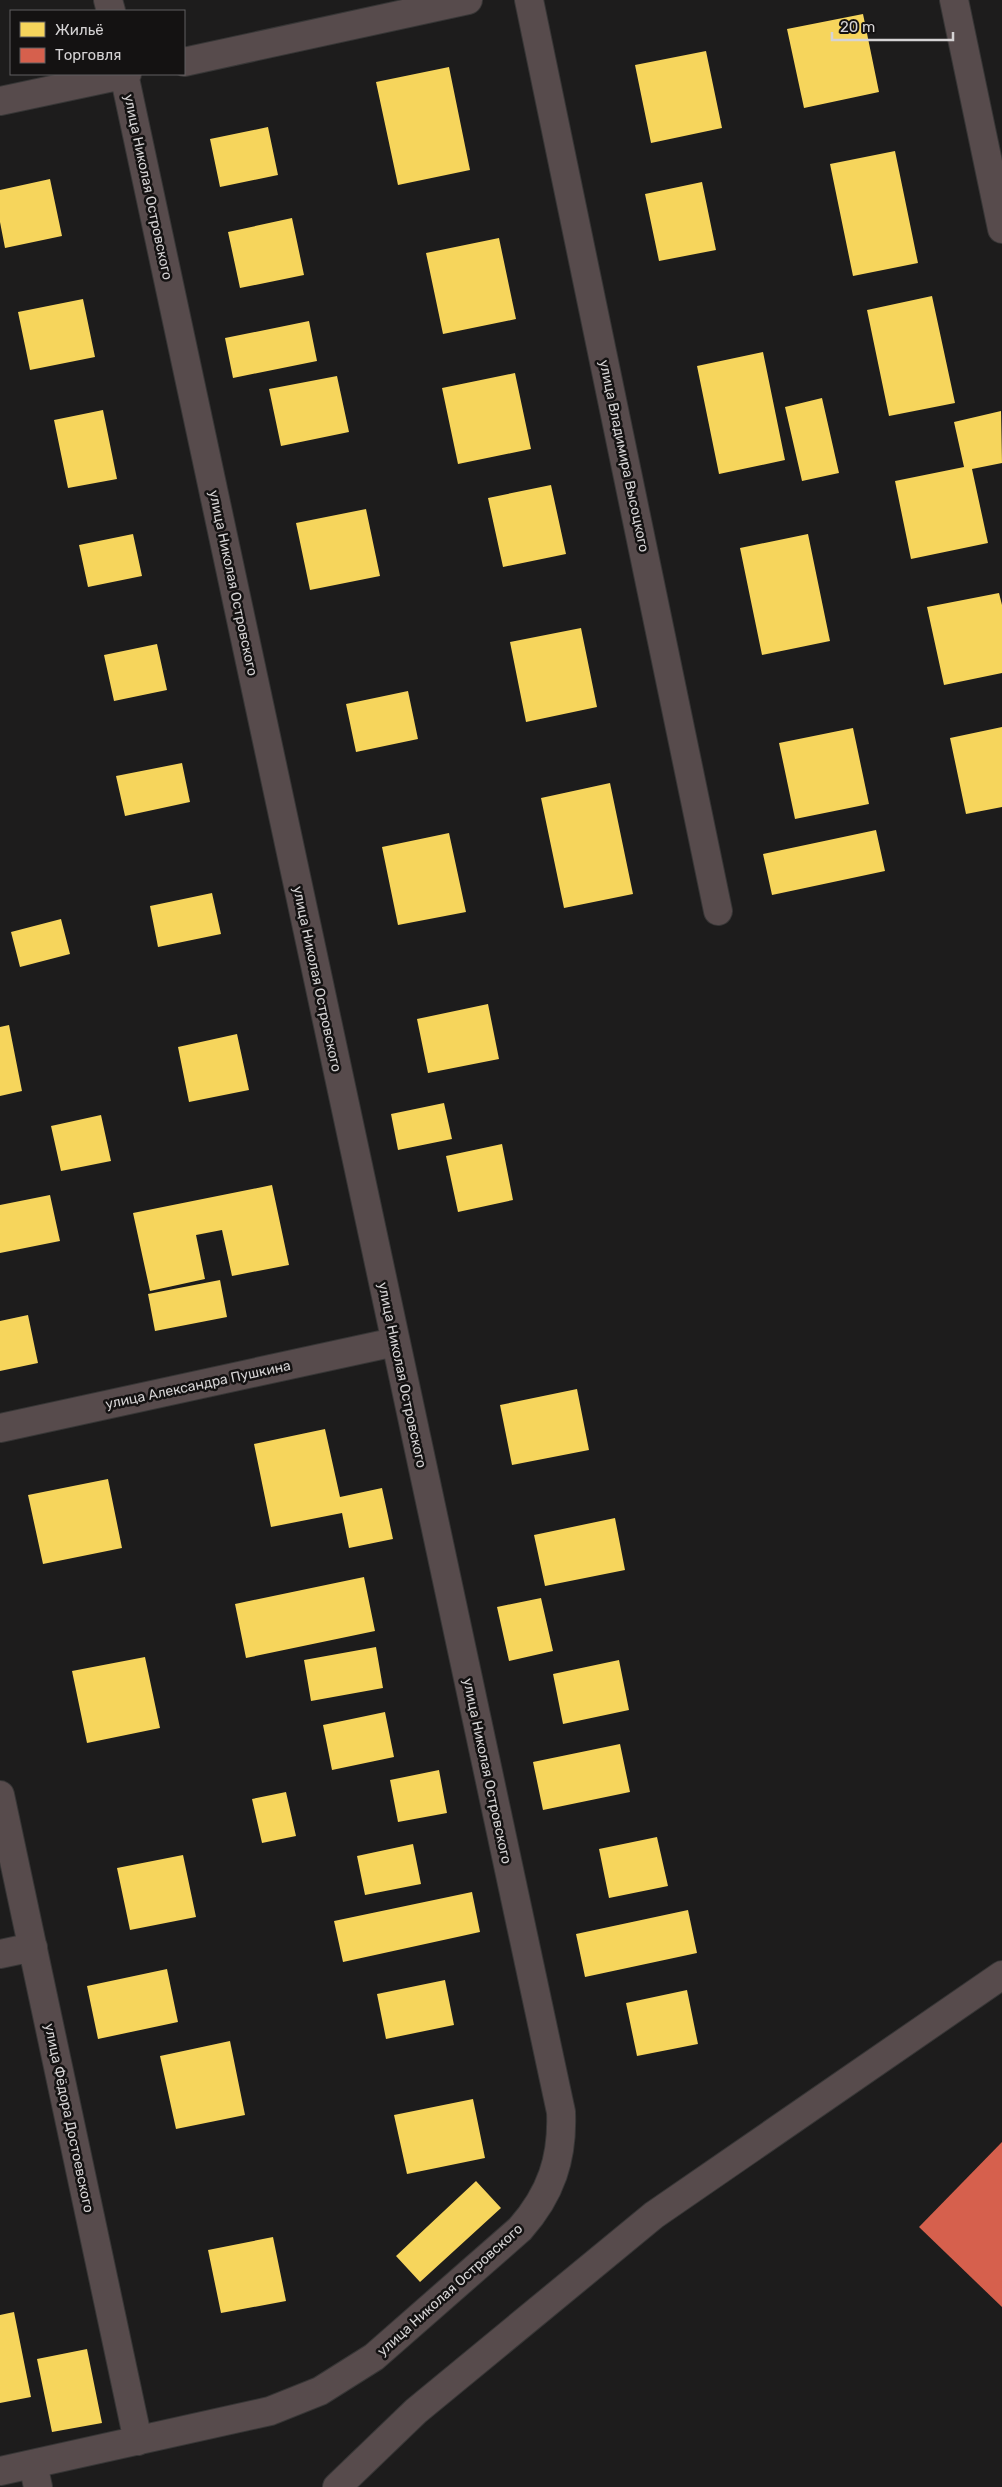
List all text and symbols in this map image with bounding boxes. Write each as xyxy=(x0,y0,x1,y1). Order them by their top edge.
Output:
legend xyxy=(10,10,185,75)
scale bar xyxy=(832,10,953,42)
text: 20 m xyxy=(840,18,875,36)
text: Жильё xyxy=(55,21,104,39)
text: Торговля xyxy=(55,46,121,64)
street label: улица Николая Островского xyxy=(120,92,176,282)
street label: улица Владимира Высоцкого xyxy=(595,358,653,554)
street label: улица Николая Островского xyxy=(205,488,261,678)
street label: улица Николая Островского xyxy=(289,884,345,1074)
street label: улица Николая Островского xyxy=(374,1280,430,1470)
street label: улица Александра Пушкина xyxy=(104,1357,292,1413)
street label: улица Николая Островского xyxy=(459,1676,515,1866)
street label: улица Фёдора Достоевского xyxy=(41,2022,97,2214)
street label: улица Николая Островского xyxy=(374,2220,526,2360)

